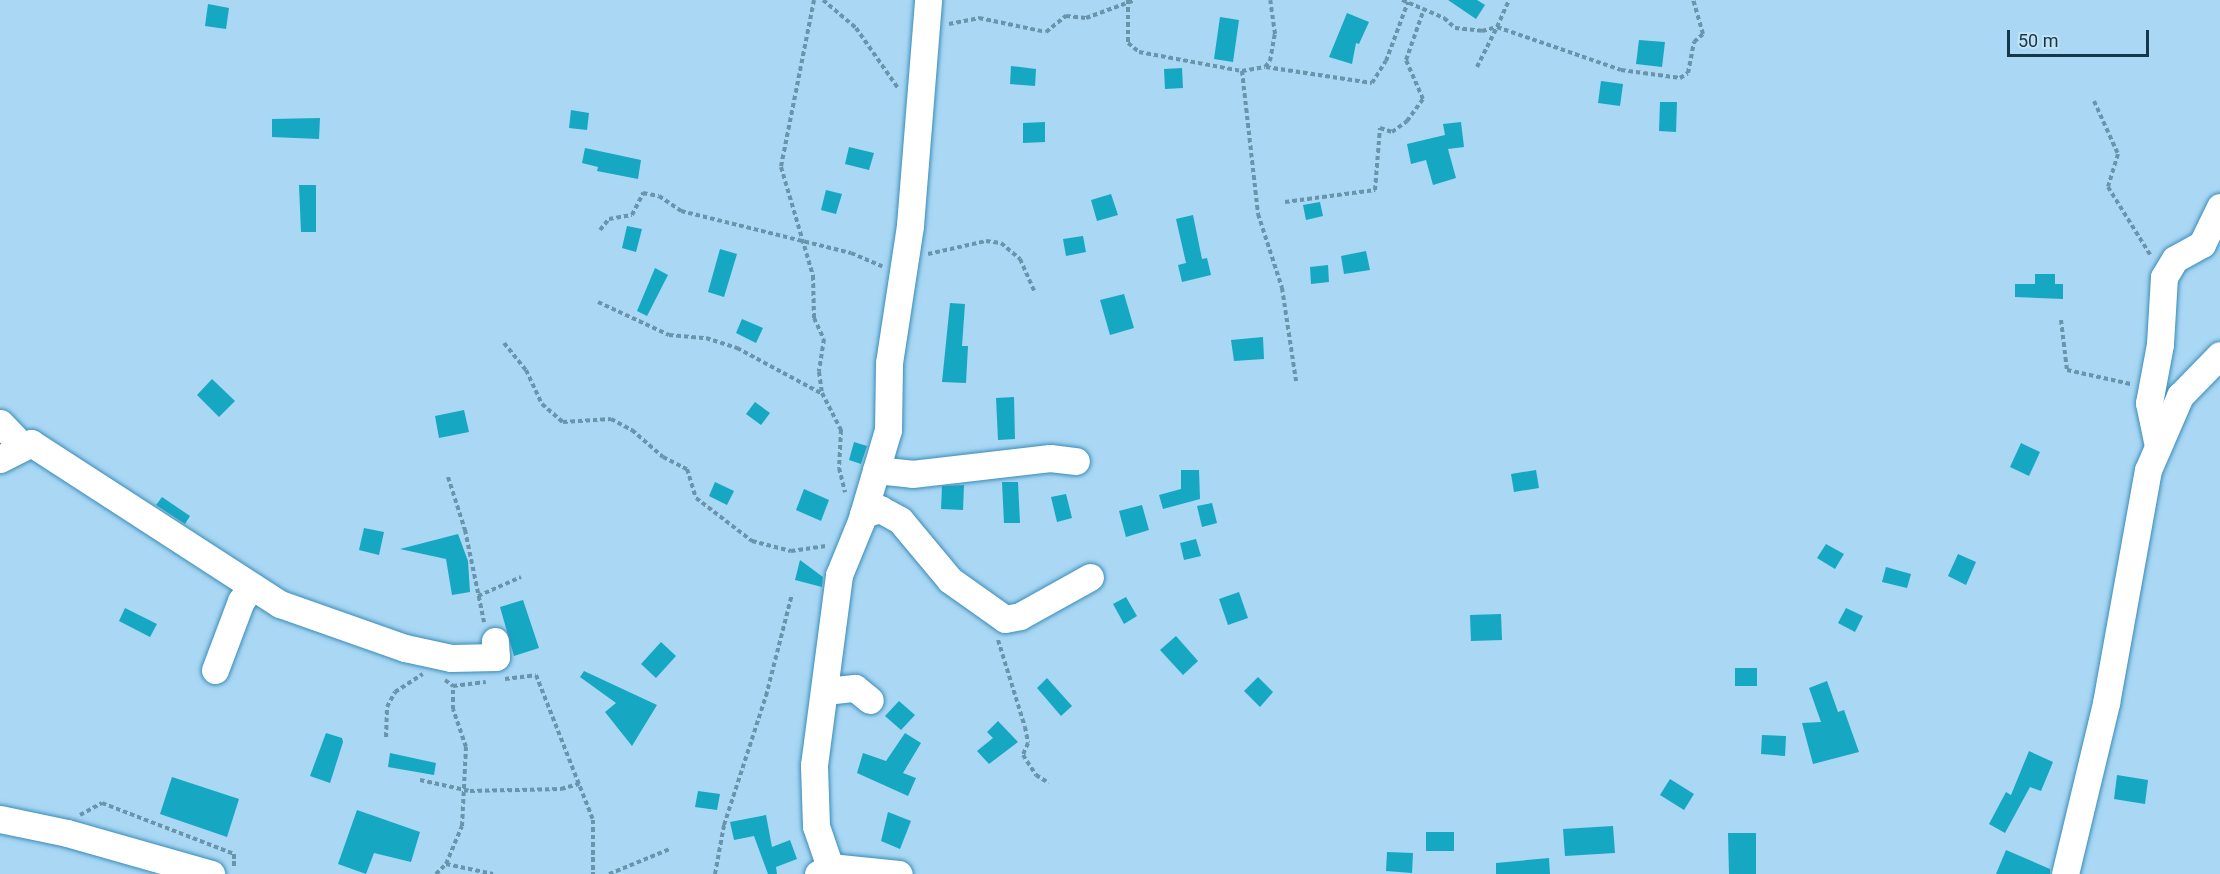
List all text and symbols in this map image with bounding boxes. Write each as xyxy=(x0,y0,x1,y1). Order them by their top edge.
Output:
scale bar xyxy=(2010,18,2152,56)
text: 50 m xyxy=(2018,30,2058,51)

